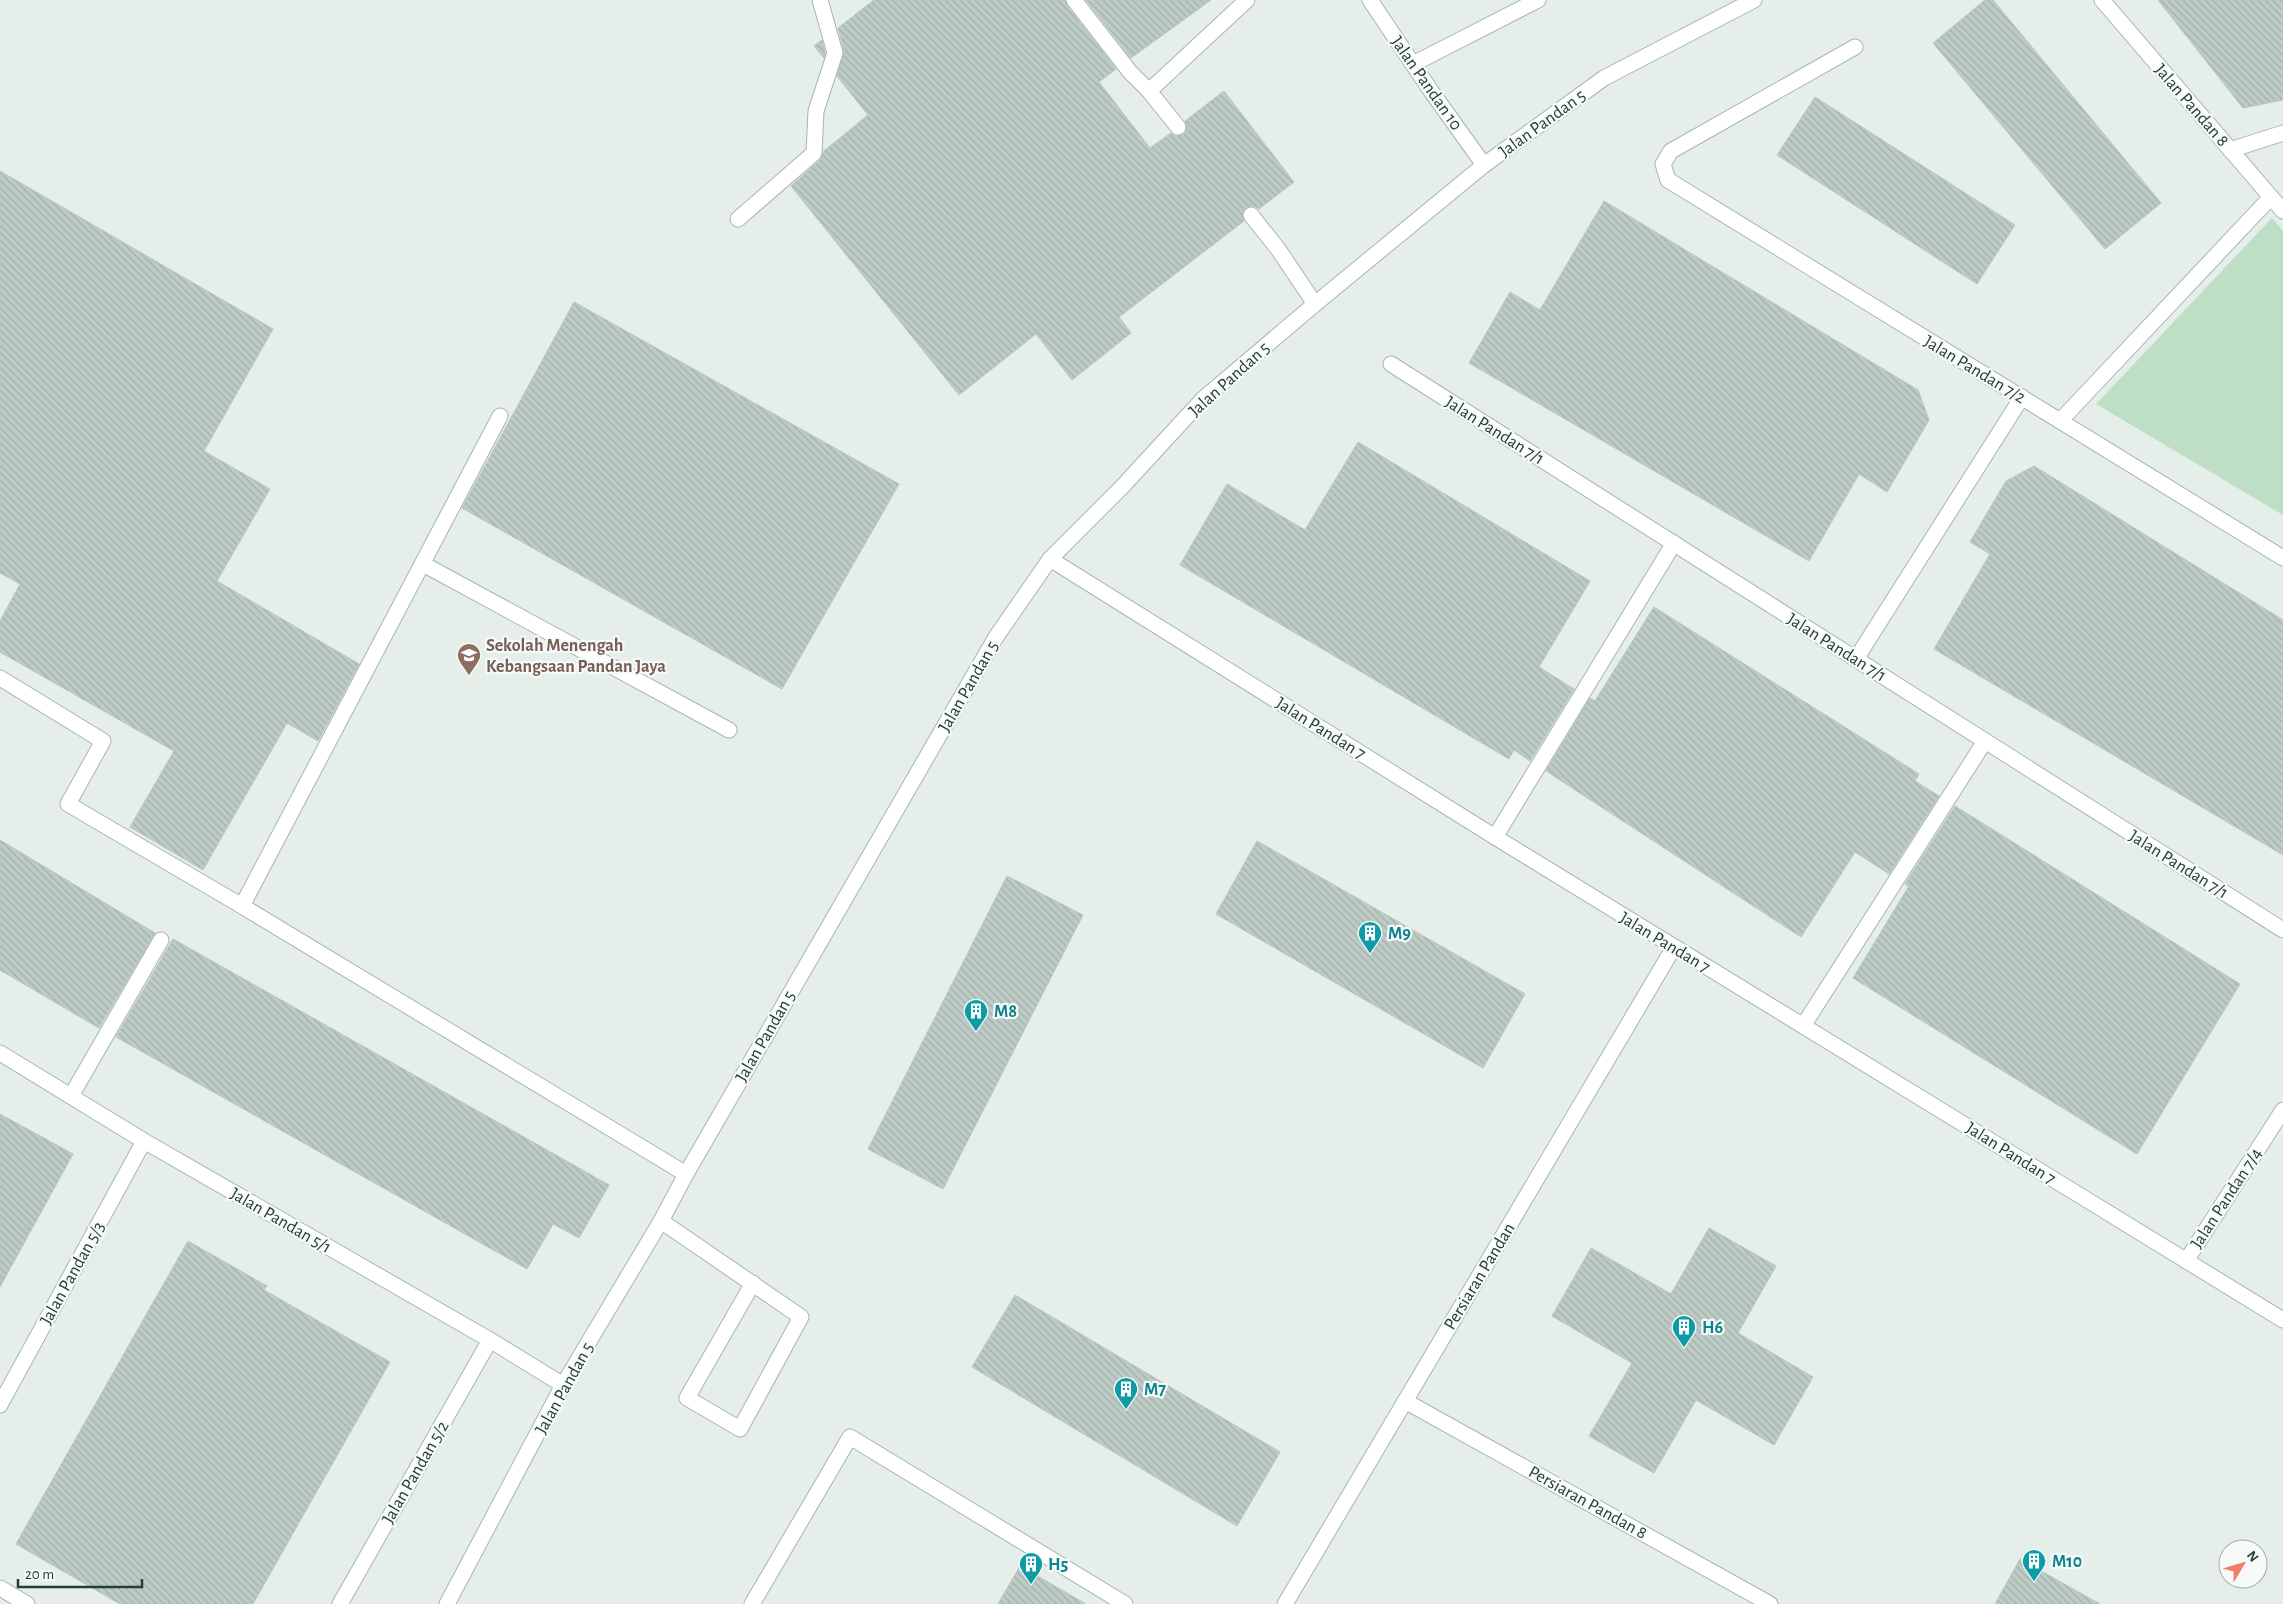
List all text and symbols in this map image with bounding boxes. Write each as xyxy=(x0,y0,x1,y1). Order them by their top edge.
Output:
street label: Jalan Pandan 10 xyxy=(1387,33,1465,134)
street label: Jalan Pandan 8 xyxy=(2151,61,2232,150)
street label: Jalan Pandan 5 xyxy=(1496,87,1589,161)
street label: Jalan Pandan 7/2 xyxy=(1920,332,2029,407)
street label: Jalan Pandan 5 xyxy=(1186,339,1274,421)
street label: Jalan Pandan 7/1 xyxy=(1442,393,1547,468)
street label: Jalan Pandan 7/1 xyxy=(1784,610,1889,685)
place label: Sekolah Menengah Kebangsaan Pandan Jaya xyxy=(486,637,666,676)
street label: Jalan Pandan 5 xyxy=(936,638,1002,735)
school or university icon: Sekolah Menengah Kebangsaan Pandan Jaya xyxy=(456,642,482,676)
street label: Jalan Pandan 7 xyxy=(1272,694,1368,763)
street label: Jalan Pandan 7/1 xyxy=(2126,827,2231,902)
street label: Jalan Pandan 7 xyxy=(1616,909,1713,977)
building icon: M9 xyxy=(1357,920,1383,954)
place label: M9 xyxy=(1388,925,1411,943)
street label: Jalan Pandan 5 xyxy=(733,988,799,1085)
building icon: M8 xyxy=(963,998,989,1032)
place label: M8 xyxy=(994,1003,1017,1021)
street label: Jalan Pandan 7 xyxy=(1962,1119,2058,1188)
street label: Jalan Pandan 7/4 xyxy=(2188,1145,2266,1252)
street label: Jalan Pandan 5/1 xyxy=(227,1185,334,1257)
street label: Jalan Pandan 5/3 xyxy=(37,1219,109,1328)
street label: Persiaran Pandan xyxy=(1441,1220,1519,1333)
building icon: H6 xyxy=(1671,1314,1697,1348)
place label: H6 xyxy=(1702,1319,1724,1337)
street label: Jalan Pandan 5 xyxy=(532,1340,597,1437)
building icon: M7 xyxy=(1113,1376,1139,1410)
place label: M7 xyxy=(1144,1381,1166,1399)
street label: Jalan Pandan 5/2 xyxy=(379,1418,452,1527)
street label: Persiaran Pandan 8 xyxy=(1525,1463,1650,1543)
north arrow xyxy=(2218,1539,2268,1589)
building icon: M10 xyxy=(2021,1548,2047,1582)
text: N xyxy=(2244,1548,2261,1565)
building icon: H5 xyxy=(1018,1551,1044,1585)
place label: M10 xyxy=(2052,1553,2082,1571)
scale bar xyxy=(18,1556,141,1588)
place label: H5 xyxy=(1048,1556,1069,1574)
text: 20 m xyxy=(25,1567,54,1582)

